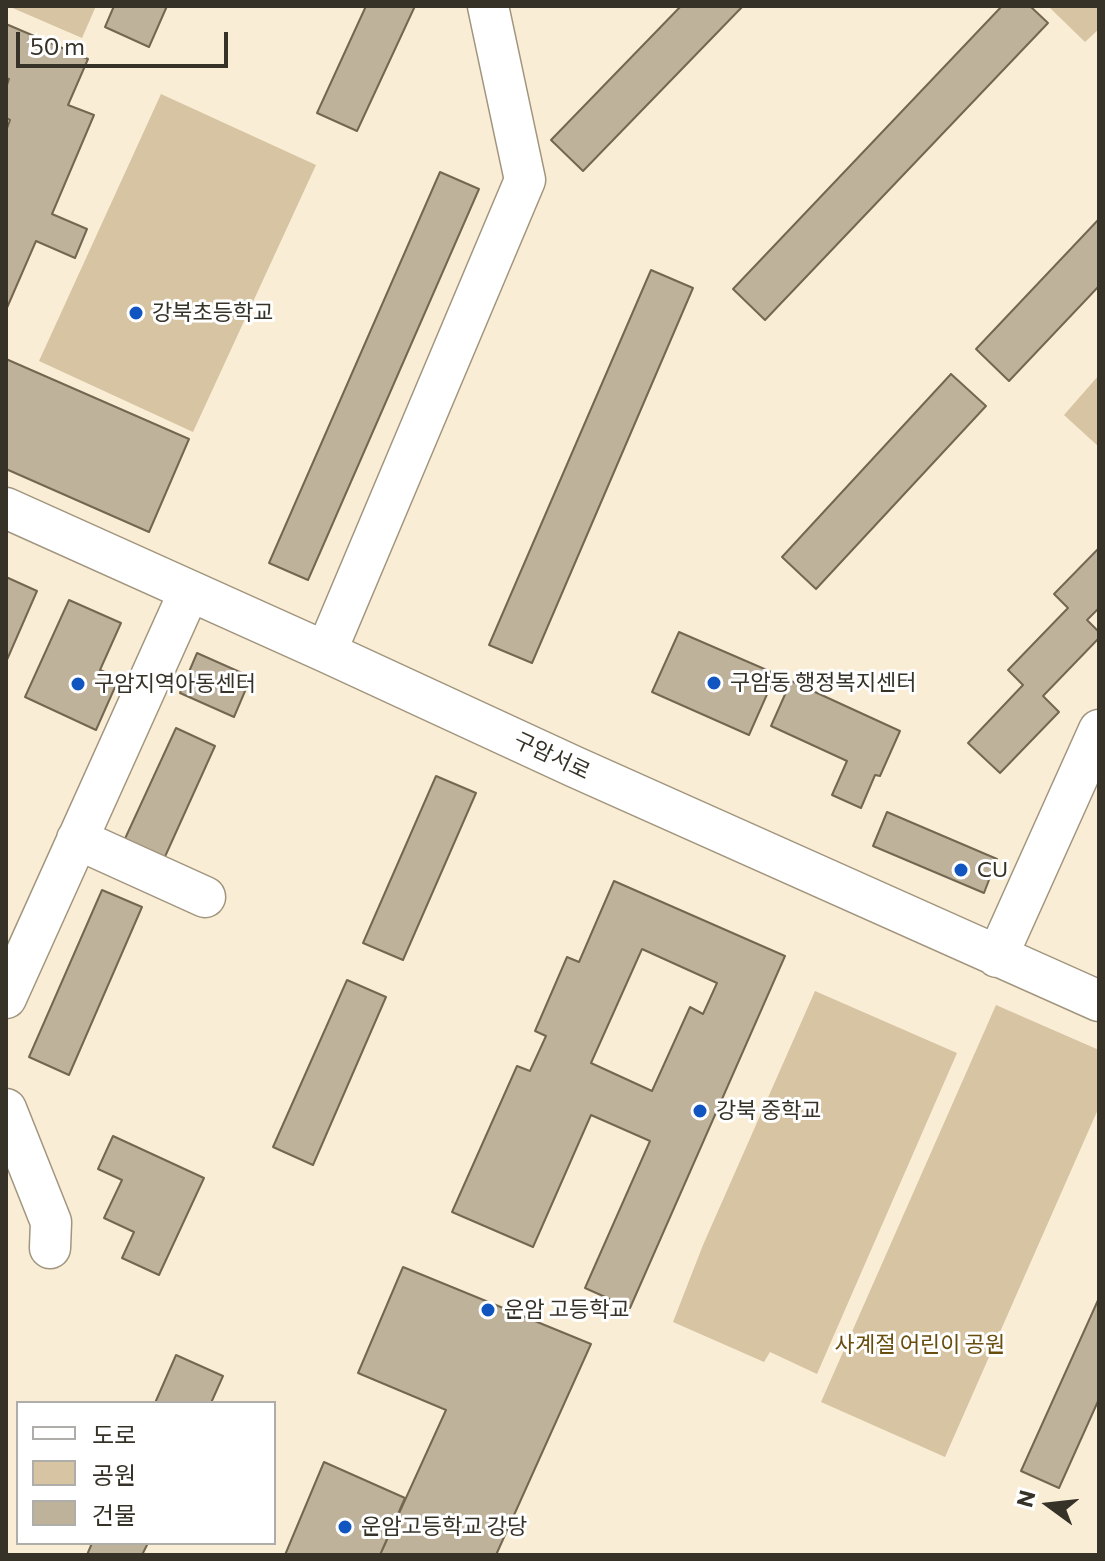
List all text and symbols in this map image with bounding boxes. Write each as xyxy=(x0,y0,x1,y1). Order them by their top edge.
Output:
scale bar xyxy=(20,16,232,66)
text: 50 m xyxy=(30,31,85,60)
place label: 강북초등학교 xyxy=(152,300,273,326)
marker: 강북초등학교 xyxy=(127,304,145,322)
place label: 구암동 행정복지센터 xyxy=(730,670,916,696)
place label: 구암지역아동센터 xyxy=(94,671,256,697)
marker: 구암동 행정복지센터 xyxy=(705,674,723,692)
marker: 구암지역아동센터 xyxy=(69,675,87,693)
street label: 구암서로 xyxy=(510,727,594,785)
place label: CU xyxy=(977,857,1008,883)
marker: CU xyxy=(952,861,970,879)
place label: 강북 중학교 xyxy=(716,1098,821,1124)
marker: 강북 중학교 xyxy=(691,1102,709,1120)
place label: 운암 고등학교 xyxy=(504,1297,630,1323)
marker: 운암 고등학교 xyxy=(479,1301,497,1319)
park label: 사계절 어린이 공원 xyxy=(835,1332,1005,1358)
legend xyxy=(16,1401,276,1545)
text: 도로 xyxy=(92,1420,136,1449)
text: 공원 xyxy=(92,1460,136,1489)
north arrow xyxy=(1009,1465,1089,1545)
text: N xyxy=(1010,1487,1041,1510)
text: 건물 xyxy=(92,1500,136,1529)
place label: 운암고등학교 강당 xyxy=(361,1514,527,1540)
marker: 운암고등학교 강당 xyxy=(336,1518,354,1536)

